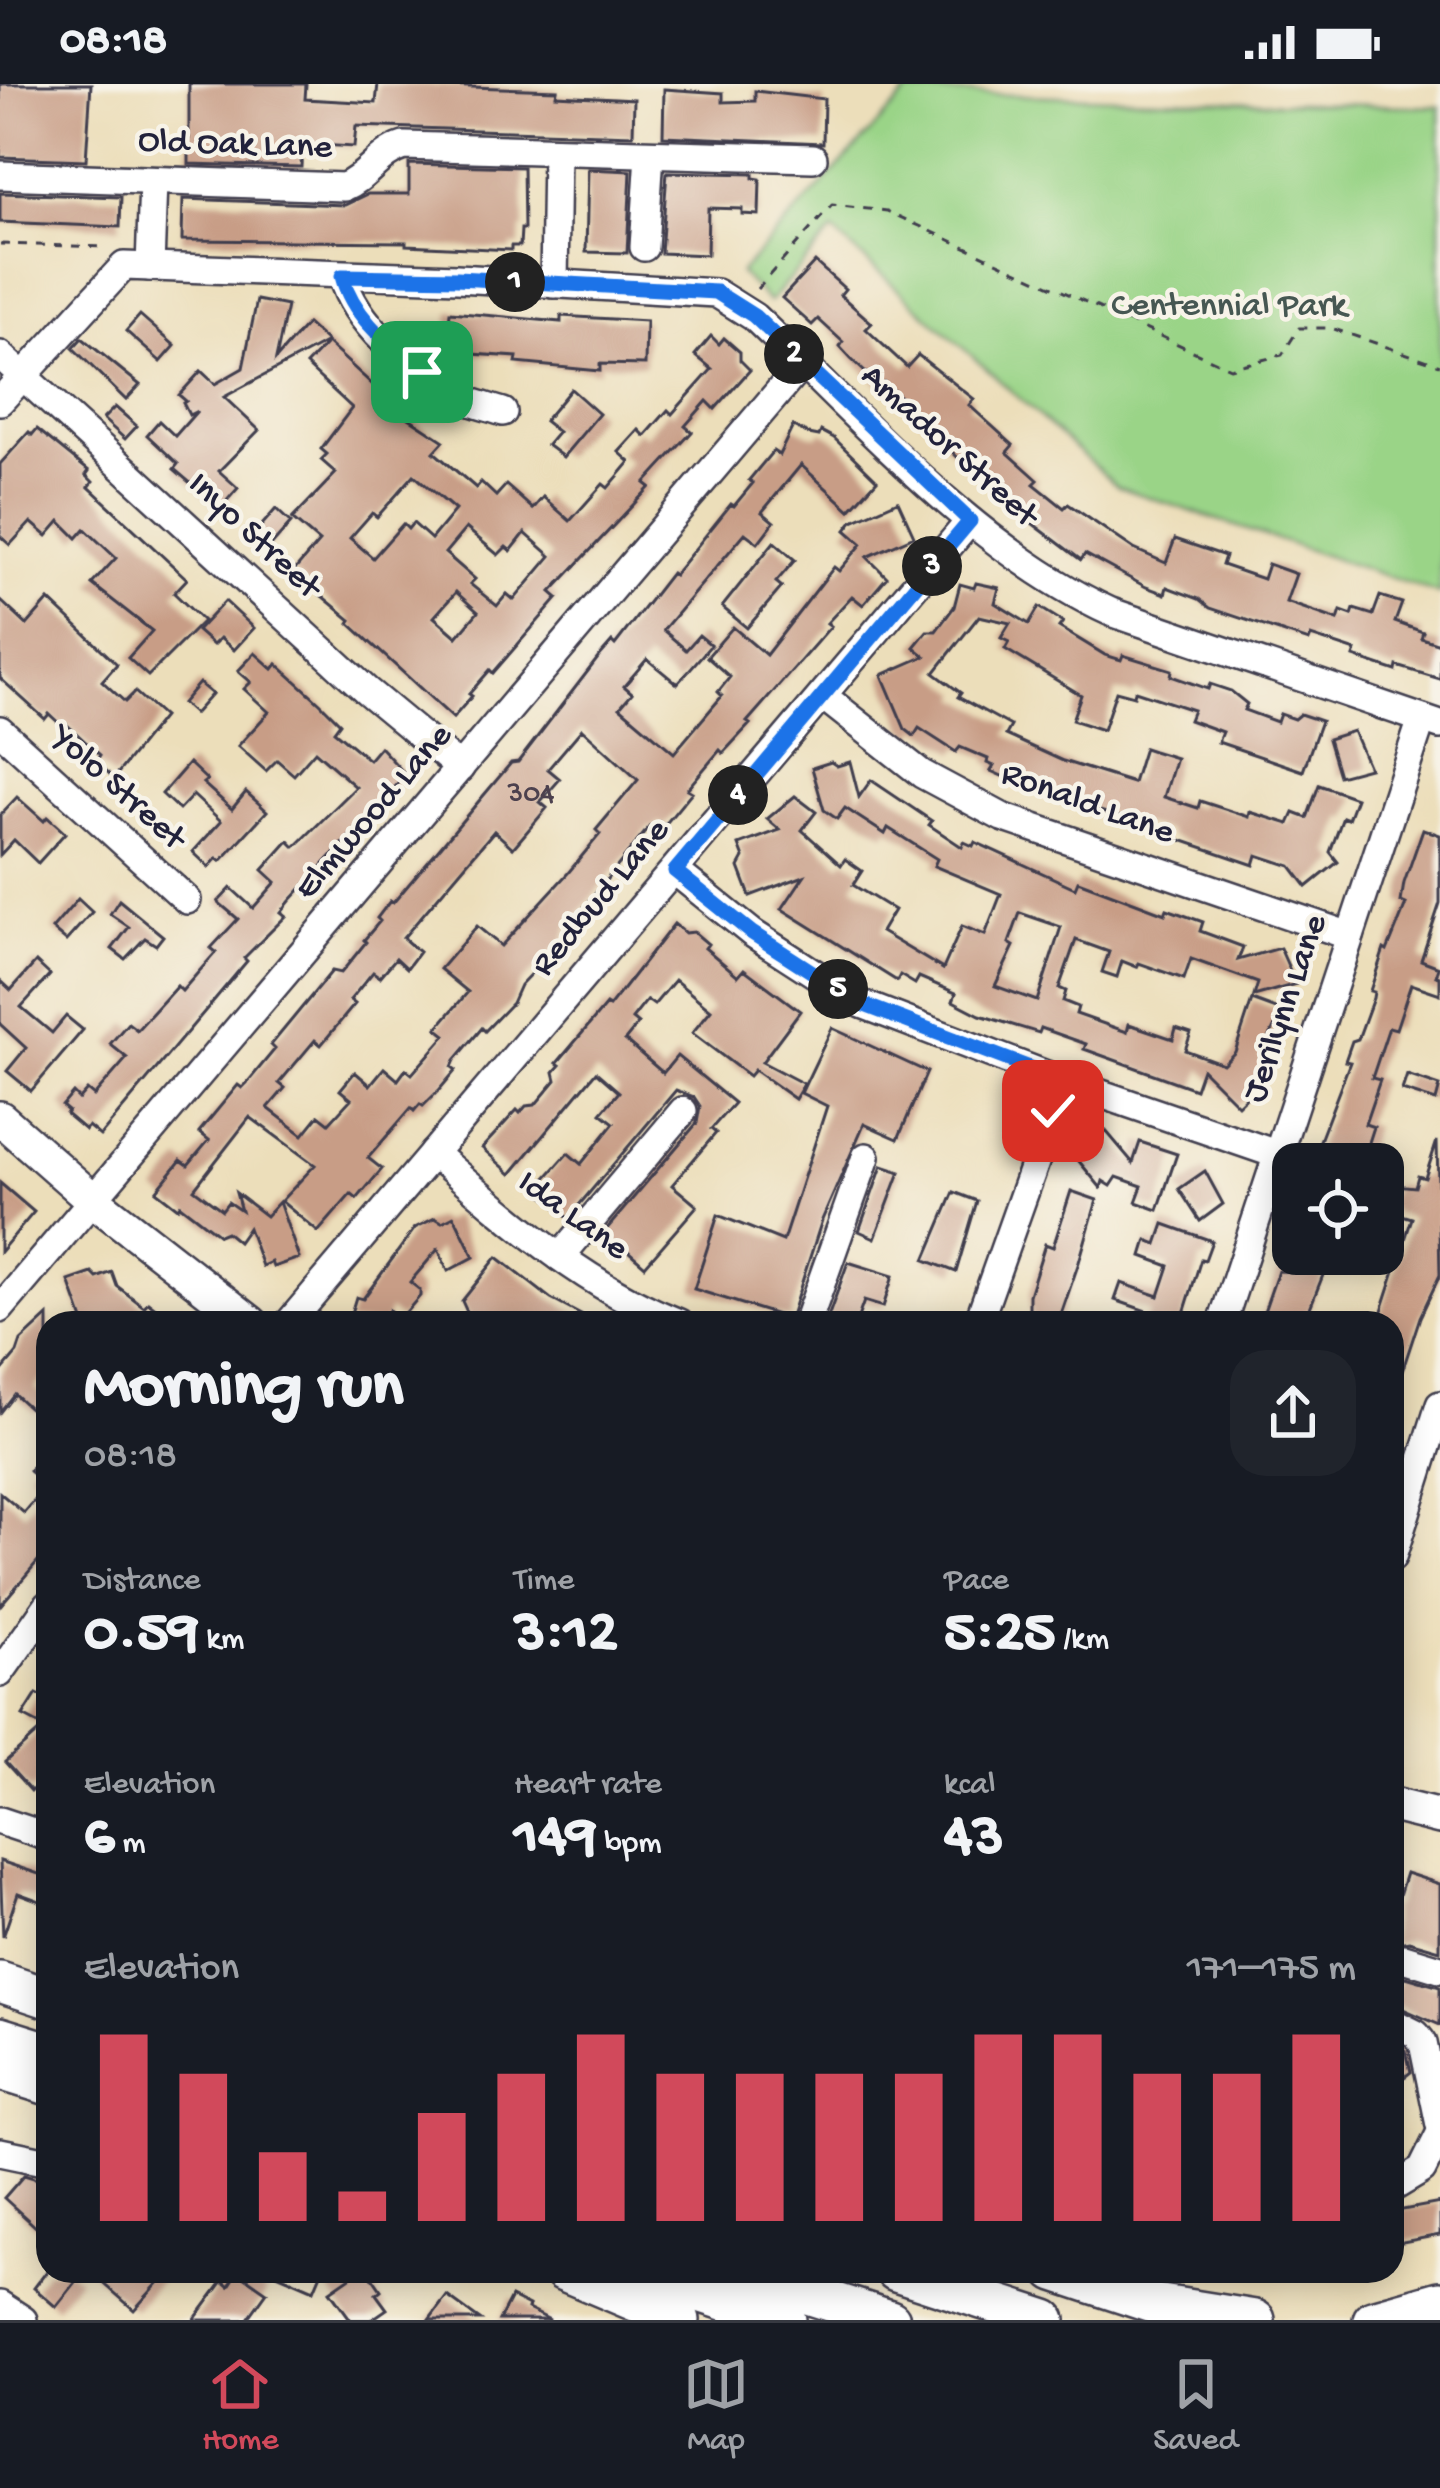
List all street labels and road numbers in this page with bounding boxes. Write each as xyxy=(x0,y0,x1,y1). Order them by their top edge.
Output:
street label: Old Oak Lane xyxy=(137,121,333,171)
street label: Amador Street xyxy=(850,356,1048,540)
street label: Inyo Street xyxy=(177,464,331,612)
street label: Yolo Street xyxy=(39,715,196,863)
street label: Elmwood Lane xyxy=(287,716,464,910)
street label: Ronald Lane xyxy=(995,754,1180,856)
street label: Redbud Lane xyxy=(524,811,681,987)
street label: Jerilynn Lane xyxy=(1235,909,1339,1108)
street label: Ida Lane xyxy=(508,1162,636,1272)

